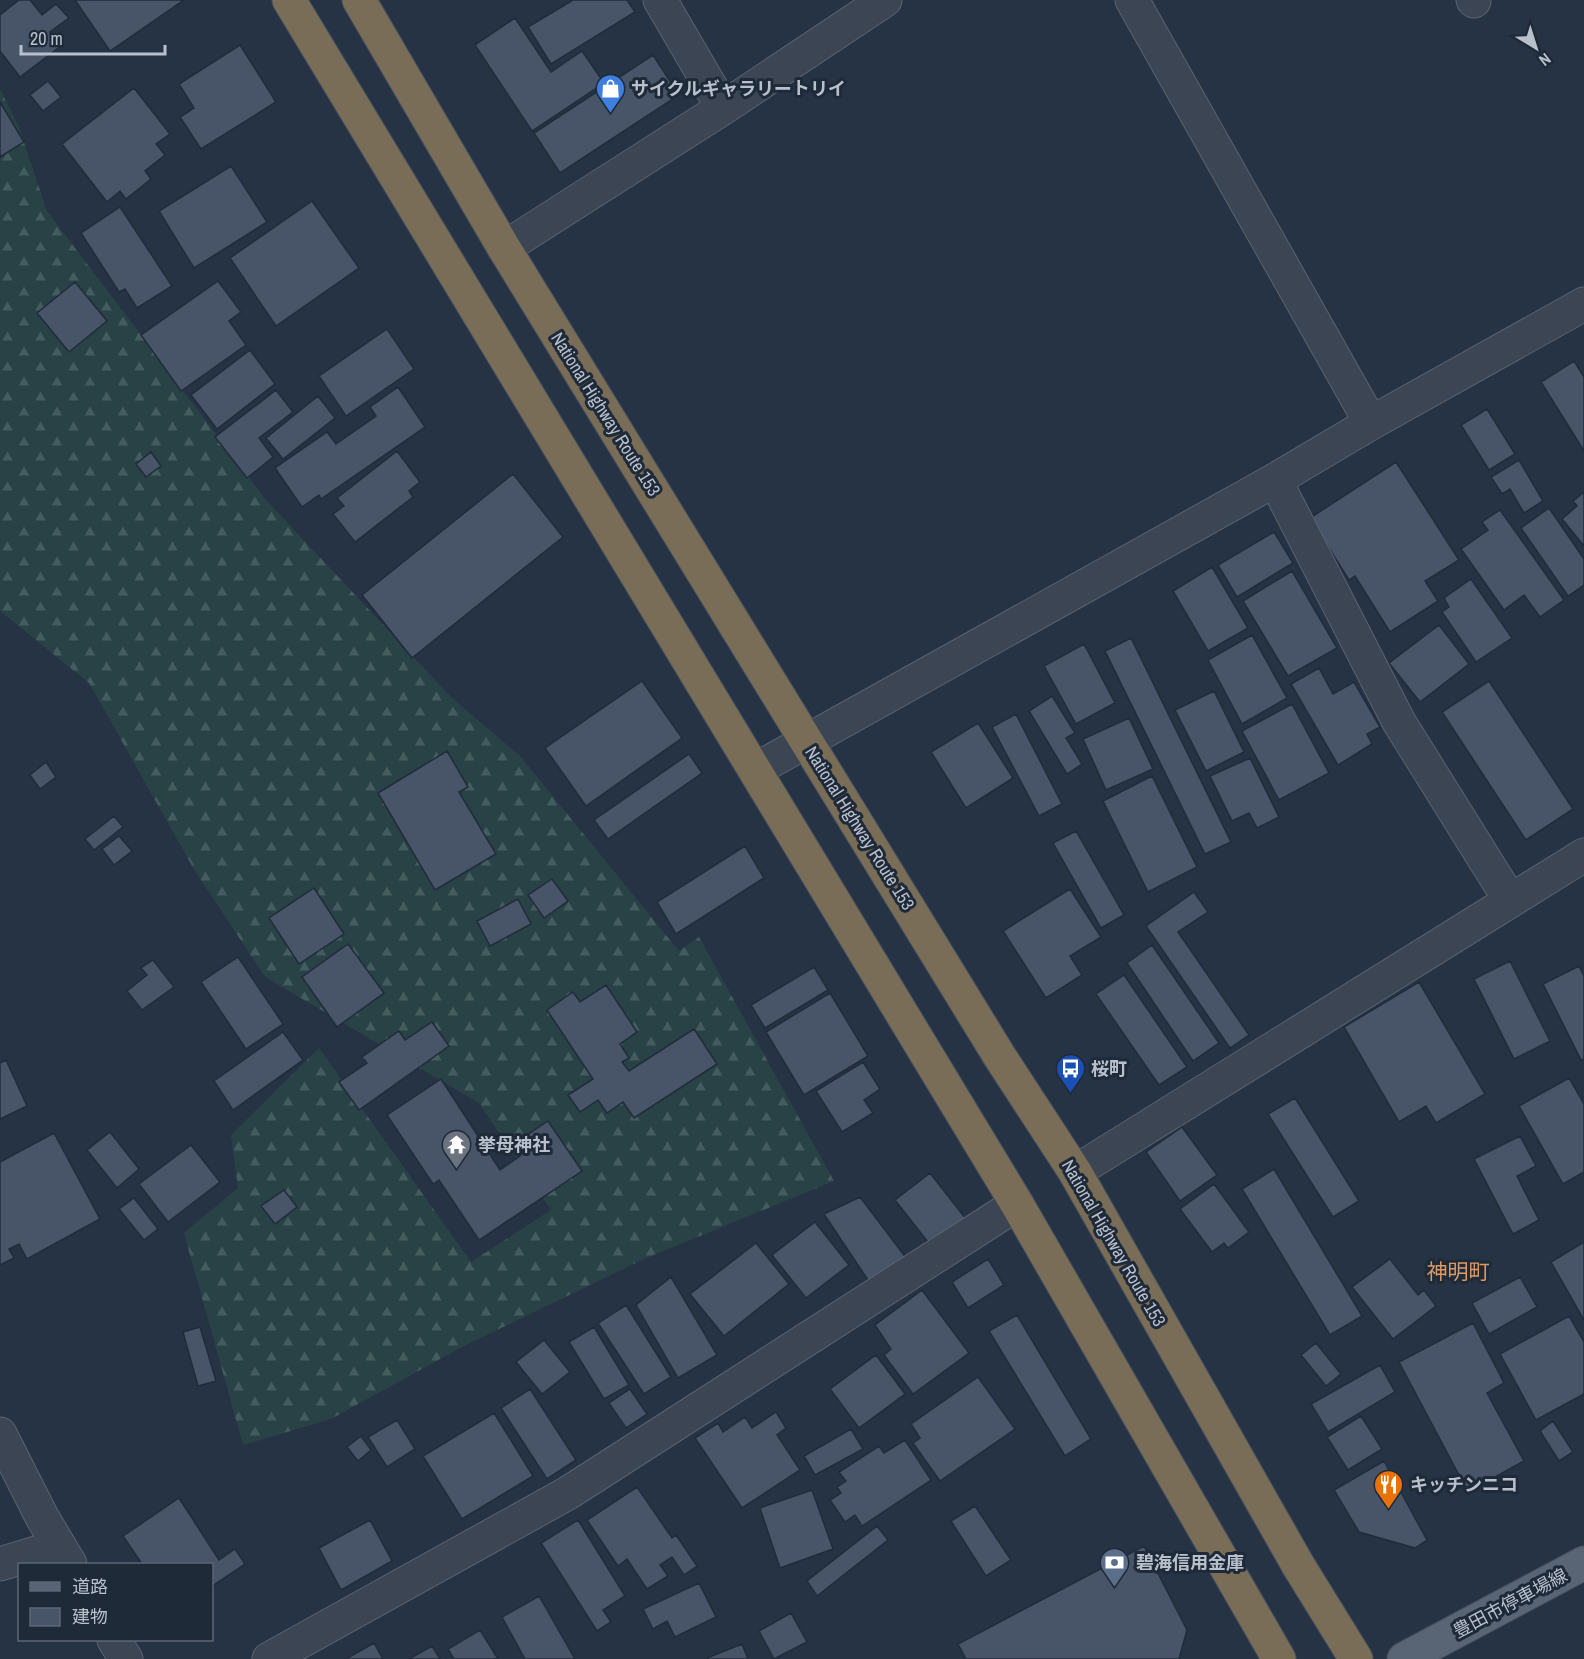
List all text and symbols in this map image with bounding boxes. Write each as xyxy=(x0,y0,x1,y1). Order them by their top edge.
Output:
scale bar xyxy=(21,18,165,56)
north arrow xyxy=(1506,18,1566,78)
text: 20 m xyxy=(30,26,63,51)
text: N xyxy=(1535,48,1556,71)
shop icon: サイクルギャラリートリイ xyxy=(594,72,626,114)
place label: サイクルギャラリートリイ xyxy=(631,76,846,101)
street label: National Highway Route 153 xyxy=(545,327,667,501)
street label: National Highway Route 153 xyxy=(799,741,921,915)
bus stop icon: 桜町 xyxy=(1054,1052,1086,1094)
place label: 桜町 xyxy=(1091,1056,1127,1081)
temple icon: 挙母神社 xyxy=(441,1128,473,1170)
place label: 挙母神社 xyxy=(478,1132,550,1157)
street label: National Highway Route 153 xyxy=(1056,1155,1172,1331)
district label: 神明町 xyxy=(1427,1257,1490,1286)
restaurant icon: キッチンニコ xyxy=(1373,1468,1405,1510)
place label: キッチンニコ xyxy=(1410,1472,1518,1497)
bank icon: 碧海信用金庫 xyxy=(1099,1546,1131,1588)
place label: 碧海信用金庫 xyxy=(1136,1550,1244,1575)
street label: 豊田市停車場線 xyxy=(1449,1562,1571,1644)
legend xyxy=(18,1563,213,1641)
text: 道路 xyxy=(72,1574,108,1599)
text: 建物 xyxy=(72,1604,108,1629)

